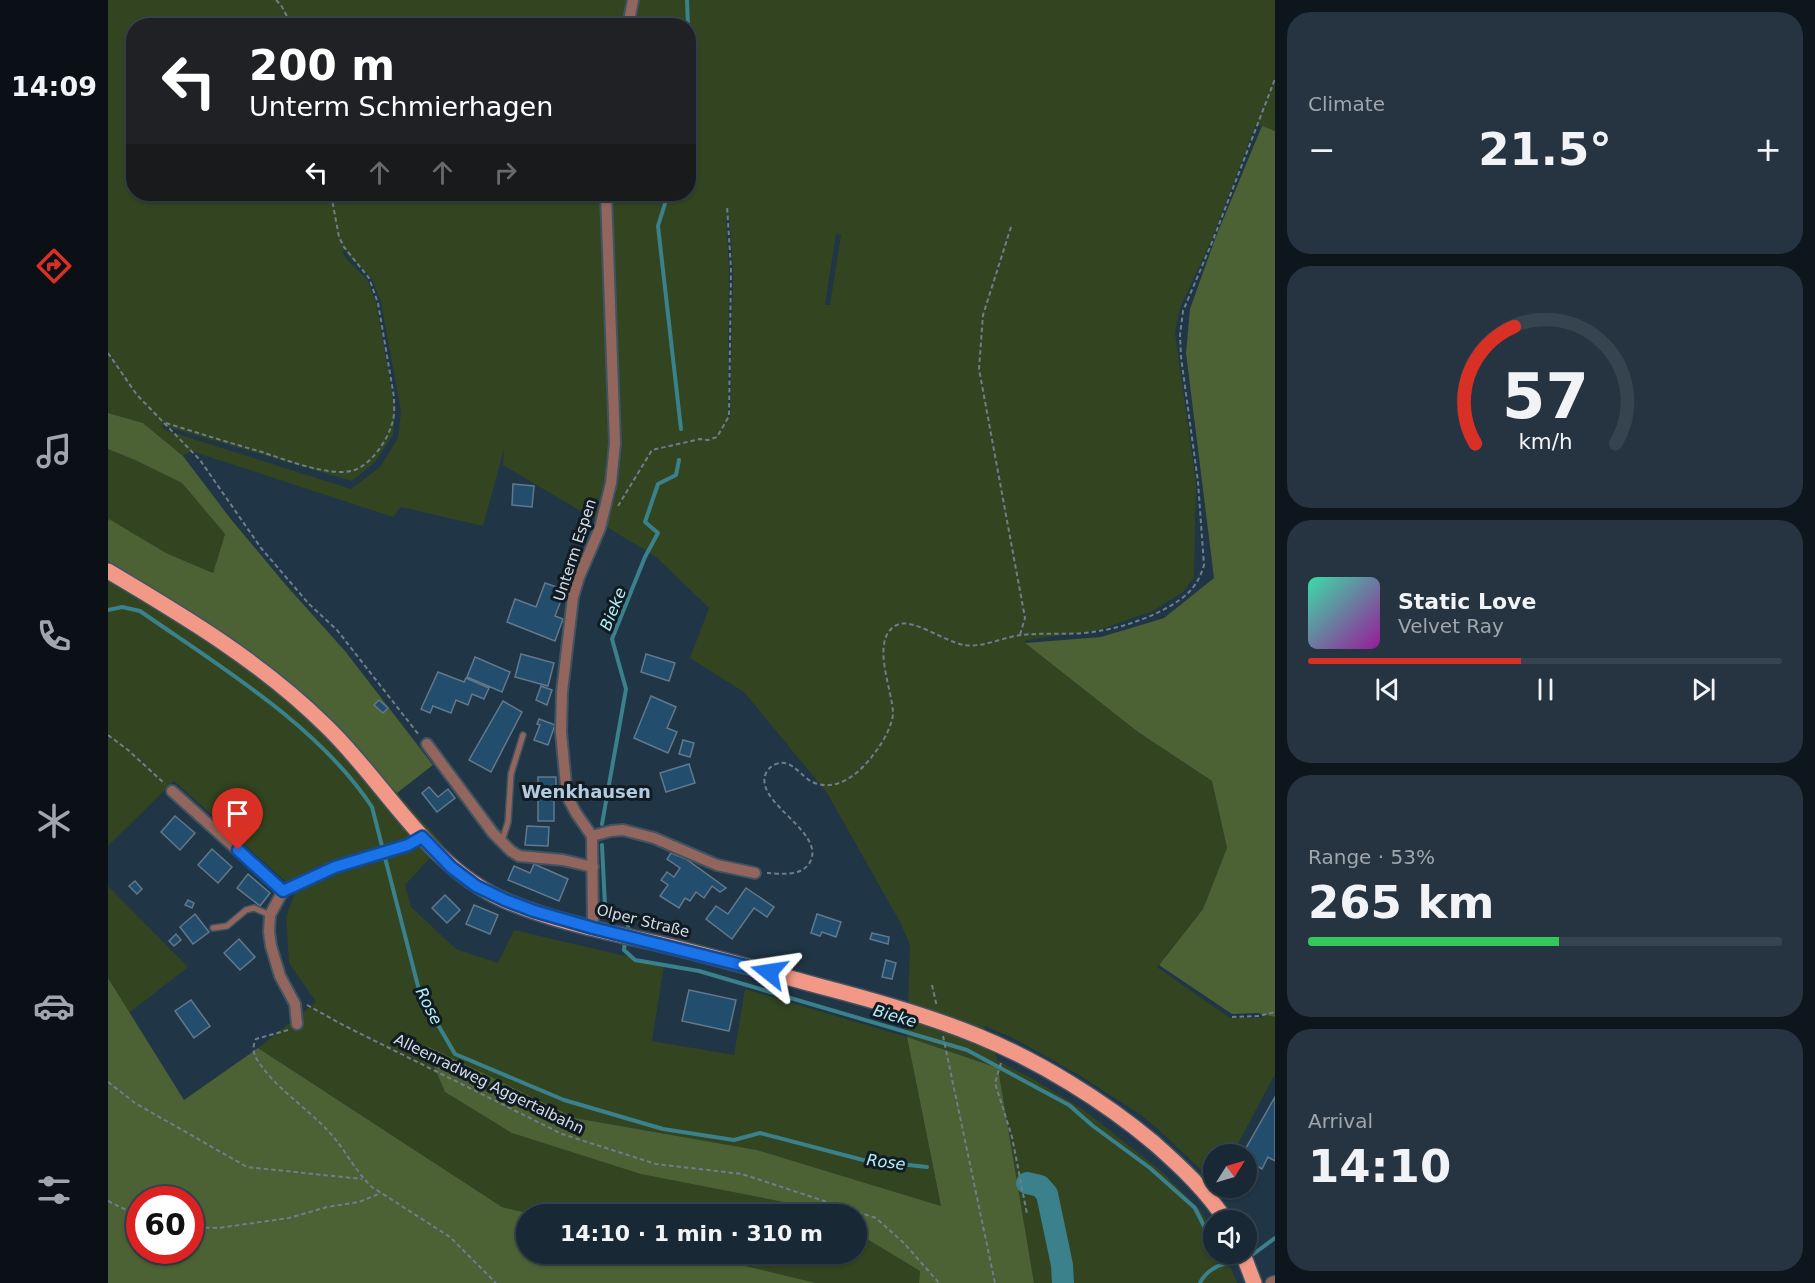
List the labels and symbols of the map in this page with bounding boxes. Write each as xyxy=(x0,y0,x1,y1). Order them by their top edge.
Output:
street label: Unterm Espen xyxy=(550,497,600,603)
water label: Bieke xyxy=(596,585,630,633)
district label: Wenkhausen xyxy=(521,781,651,802)
pin xyxy=(212,788,263,850)
street label: Olper Straße xyxy=(595,901,691,941)
position arrow xyxy=(737,940,801,1004)
water label: Rose xyxy=(412,984,446,1028)
water label: Bieke xyxy=(871,1001,919,1031)
street label: Alleenradweg Aggertalbahn xyxy=(391,1030,587,1138)
north arrow xyxy=(1203,1144,1257,1198)
water label: Rose xyxy=(865,1150,907,1174)
speed limit sign: 60 xyxy=(126,1186,204,1264)

